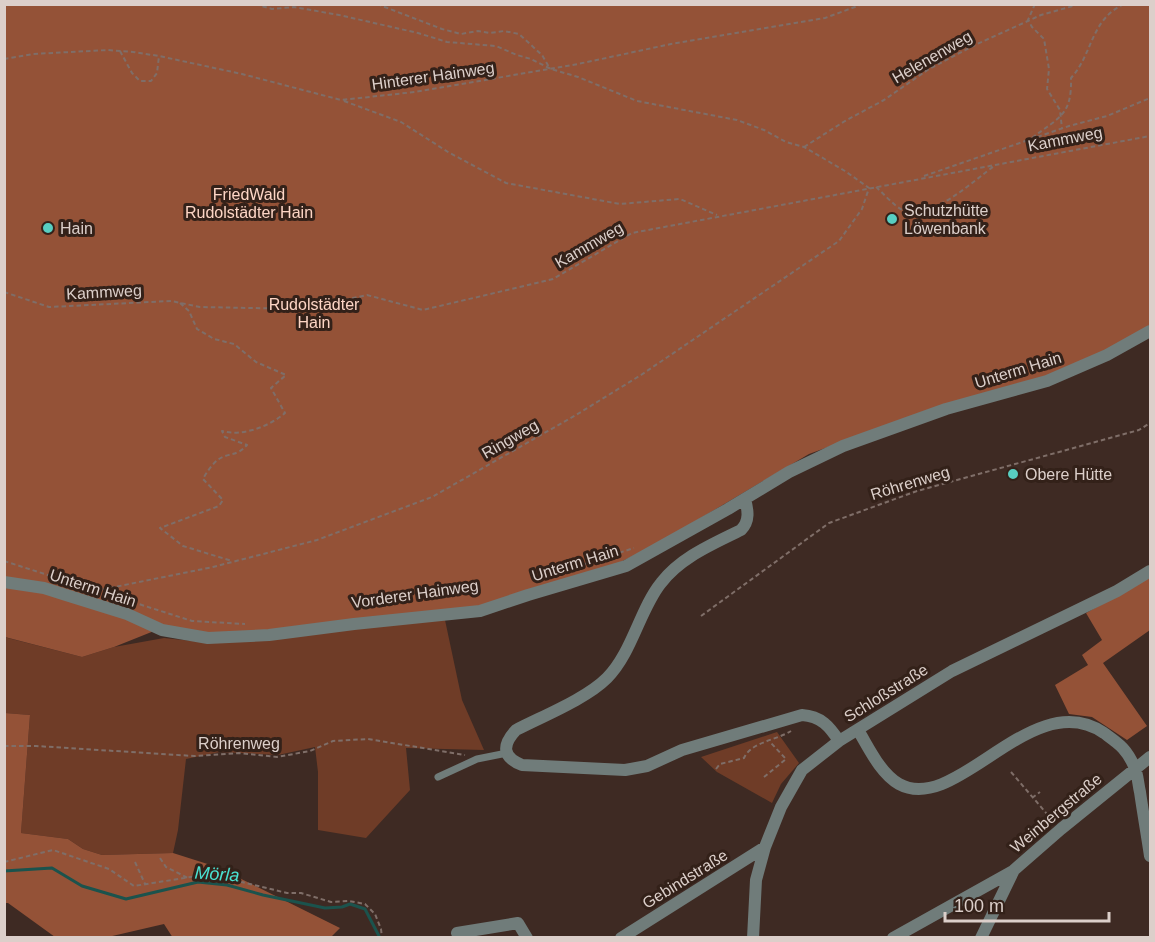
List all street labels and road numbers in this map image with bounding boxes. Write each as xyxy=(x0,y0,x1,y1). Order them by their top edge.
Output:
street label: Helenenweg xyxy=(889,27,975,87)
street label: Hinterer Hainweg xyxy=(371,59,495,93)
street label: Kammweg xyxy=(1026,123,1104,155)
street label: Kammweg xyxy=(552,219,626,271)
street label: Kammweg xyxy=(66,282,142,302)
street label: Unterm Hain xyxy=(973,349,1063,391)
street label: Ringweg xyxy=(479,416,541,462)
street label: Röhrenweg xyxy=(868,463,952,503)
street label: Unterm Hain xyxy=(530,542,620,584)
street label: Unterm Hain xyxy=(48,566,138,610)
street label: Vorderer Hainweg xyxy=(350,577,480,611)
street label: Schloßstraße xyxy=(841,661,931,725)
street label: Röhrenweg xyxy=(198,735,280,752)
street label: Weinbergstraße xyxy=(1007,770,1105,856)
street label: Gebindstraße xyxy=(639,846,731,912)

